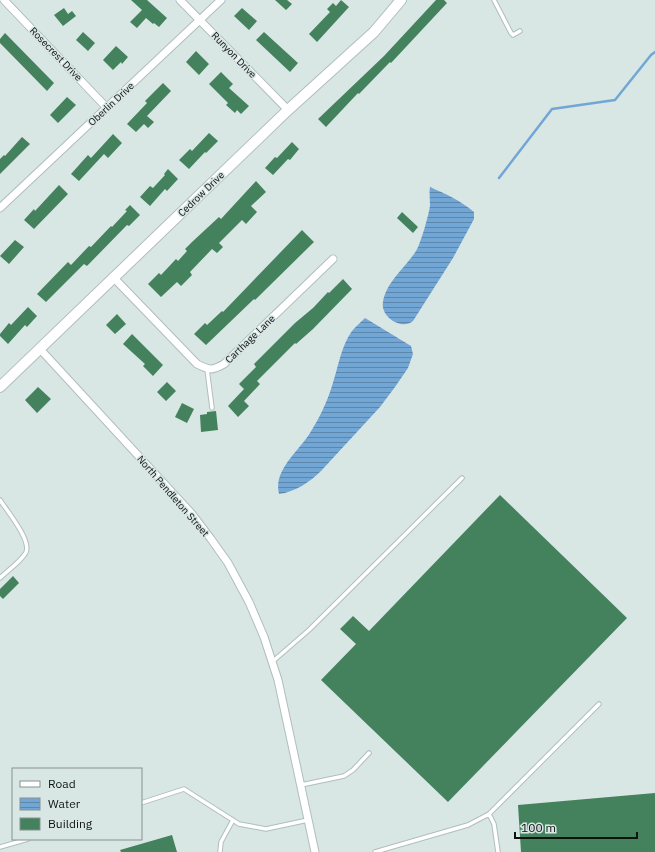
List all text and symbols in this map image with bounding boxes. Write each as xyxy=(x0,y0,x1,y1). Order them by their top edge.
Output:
street label: Rosecrest Drive xyxy=(27,24,85,84)
street label: Runyon Drive xyxy=(209,29,260,81)
street label: Oberlin Drive xyxy=(85,79,137,129)
street label: Cedrow Drive xyxy=(175,168,227,219)
street label: Carthage Lane xyxy=(222,312,278,366)
street label: North Pendleton Street xyxy=(134,453,212,540)
legend xyxy=(12,768,142,840)
text: Road xyxy=(48,776,76,791)
text: Water xyxy=(48,796,81,811)
scale bar xyxy=(515,814,637,840)
text: Building xyxy=(48,816,93,831)
text: 100 m xyxy=(521,820,556,835)

